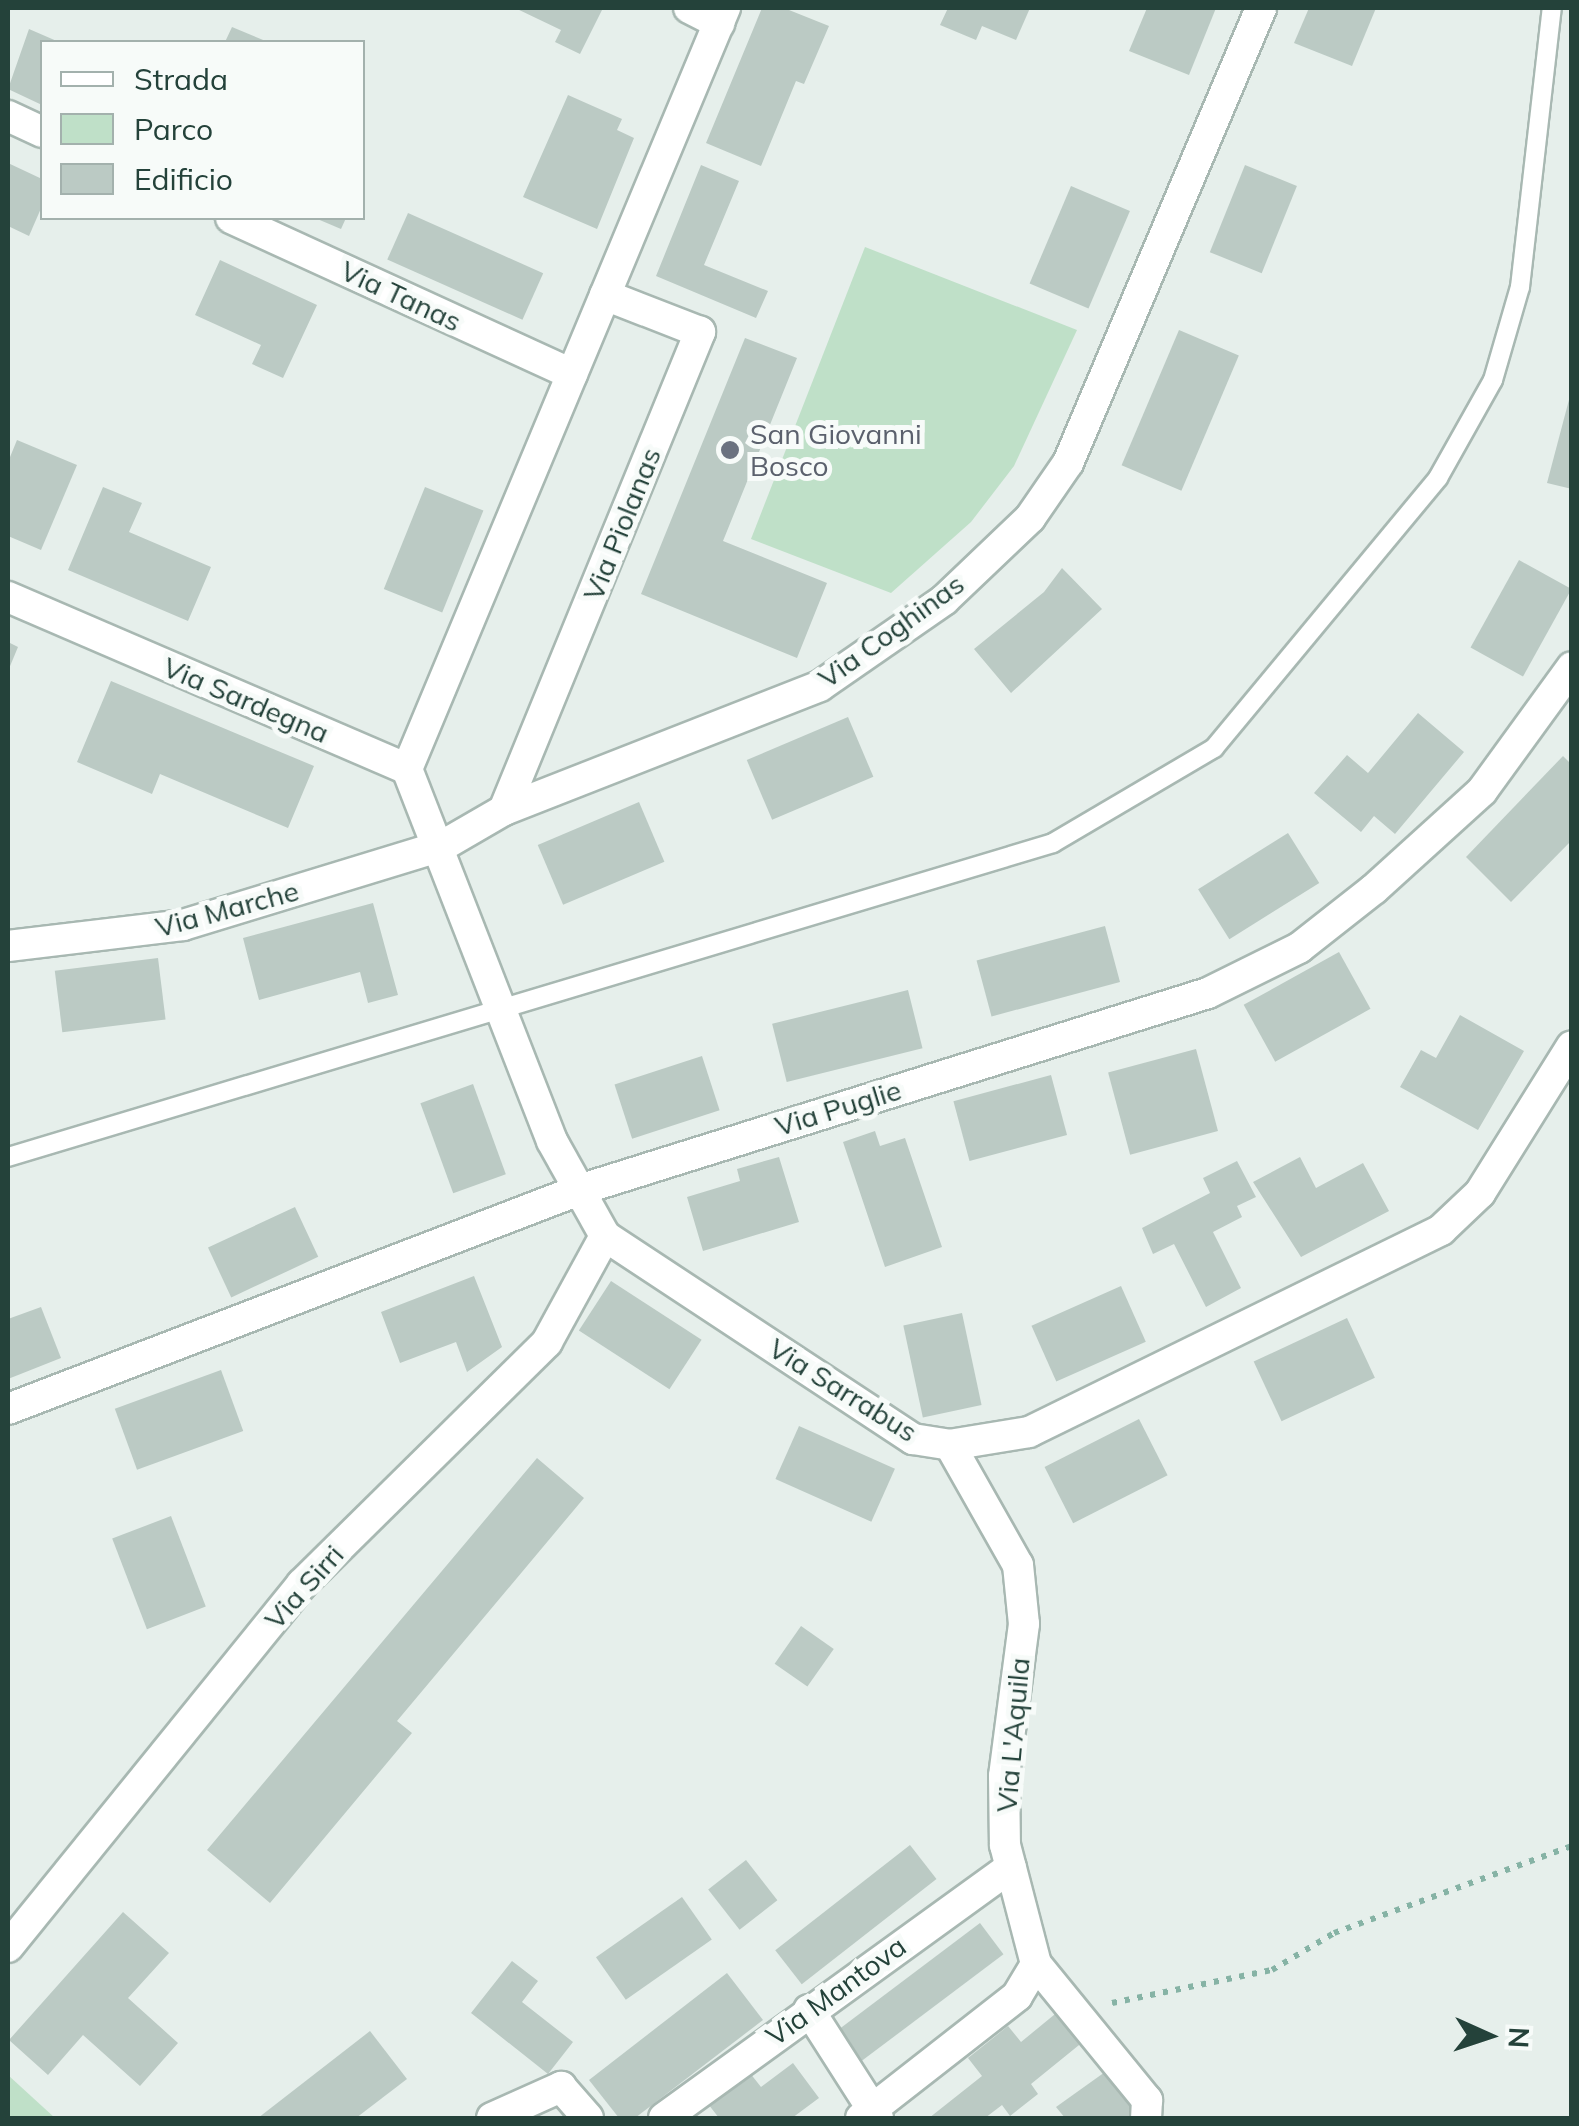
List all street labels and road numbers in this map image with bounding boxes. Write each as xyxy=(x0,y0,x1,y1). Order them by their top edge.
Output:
street label: Via Tanas xyxy=(335,254,467,338)
street label: Via Piolanas xyxy=(576,443,668,605)
street label: Via Coghinas xyxy=(812,567,970,695)
street label: Via Sardegna xyxy=(158,650,334,750)
street label: Via Marche xyxy=(152,874,302,944)
street label: Via Puglie xyxy=(771,1073,905,1143)
street label: Via Sarrabus xyxy=(763,1331,923,1449)
street label: Via Sirri xyxy=(258,1538,350,1636)
street label: Via L'Aquila xyxy=(989,1656,1037,1814)
street label: Via Mantova xyxy=(760,1929,912,2053)

